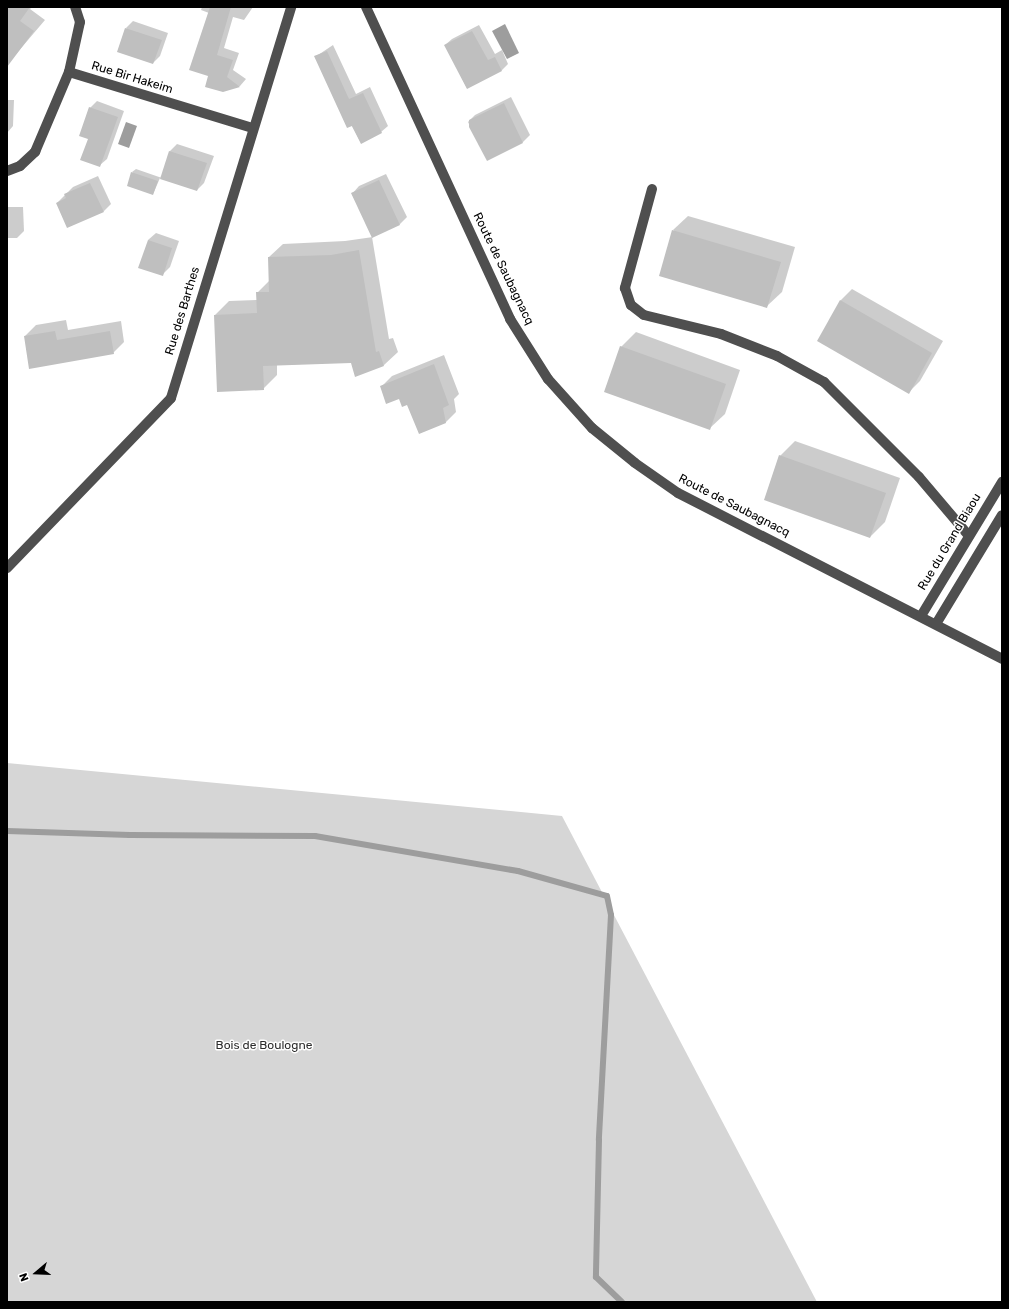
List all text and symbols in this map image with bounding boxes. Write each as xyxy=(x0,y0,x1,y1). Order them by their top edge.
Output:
street label: Rue Bir Hakeim xyxy=(89,59,175,97)
street label: Route de Saubagnacq xyxy=(470,211,536,327)
street label: Rue des Barthes xyxy=(163,265,203,357)
street label: Route de Saubagnacq xyxy=(676,472,792,540)
street label: Rue du Grand Biaou xyxy=(915,491,985,593)
park label: Bois de Boulogne xyxy=(216,1039,312,1053)
north arrow xyxy=(16,1253,56,1293)
text: N xyxy=(17,1271,32,1283)

